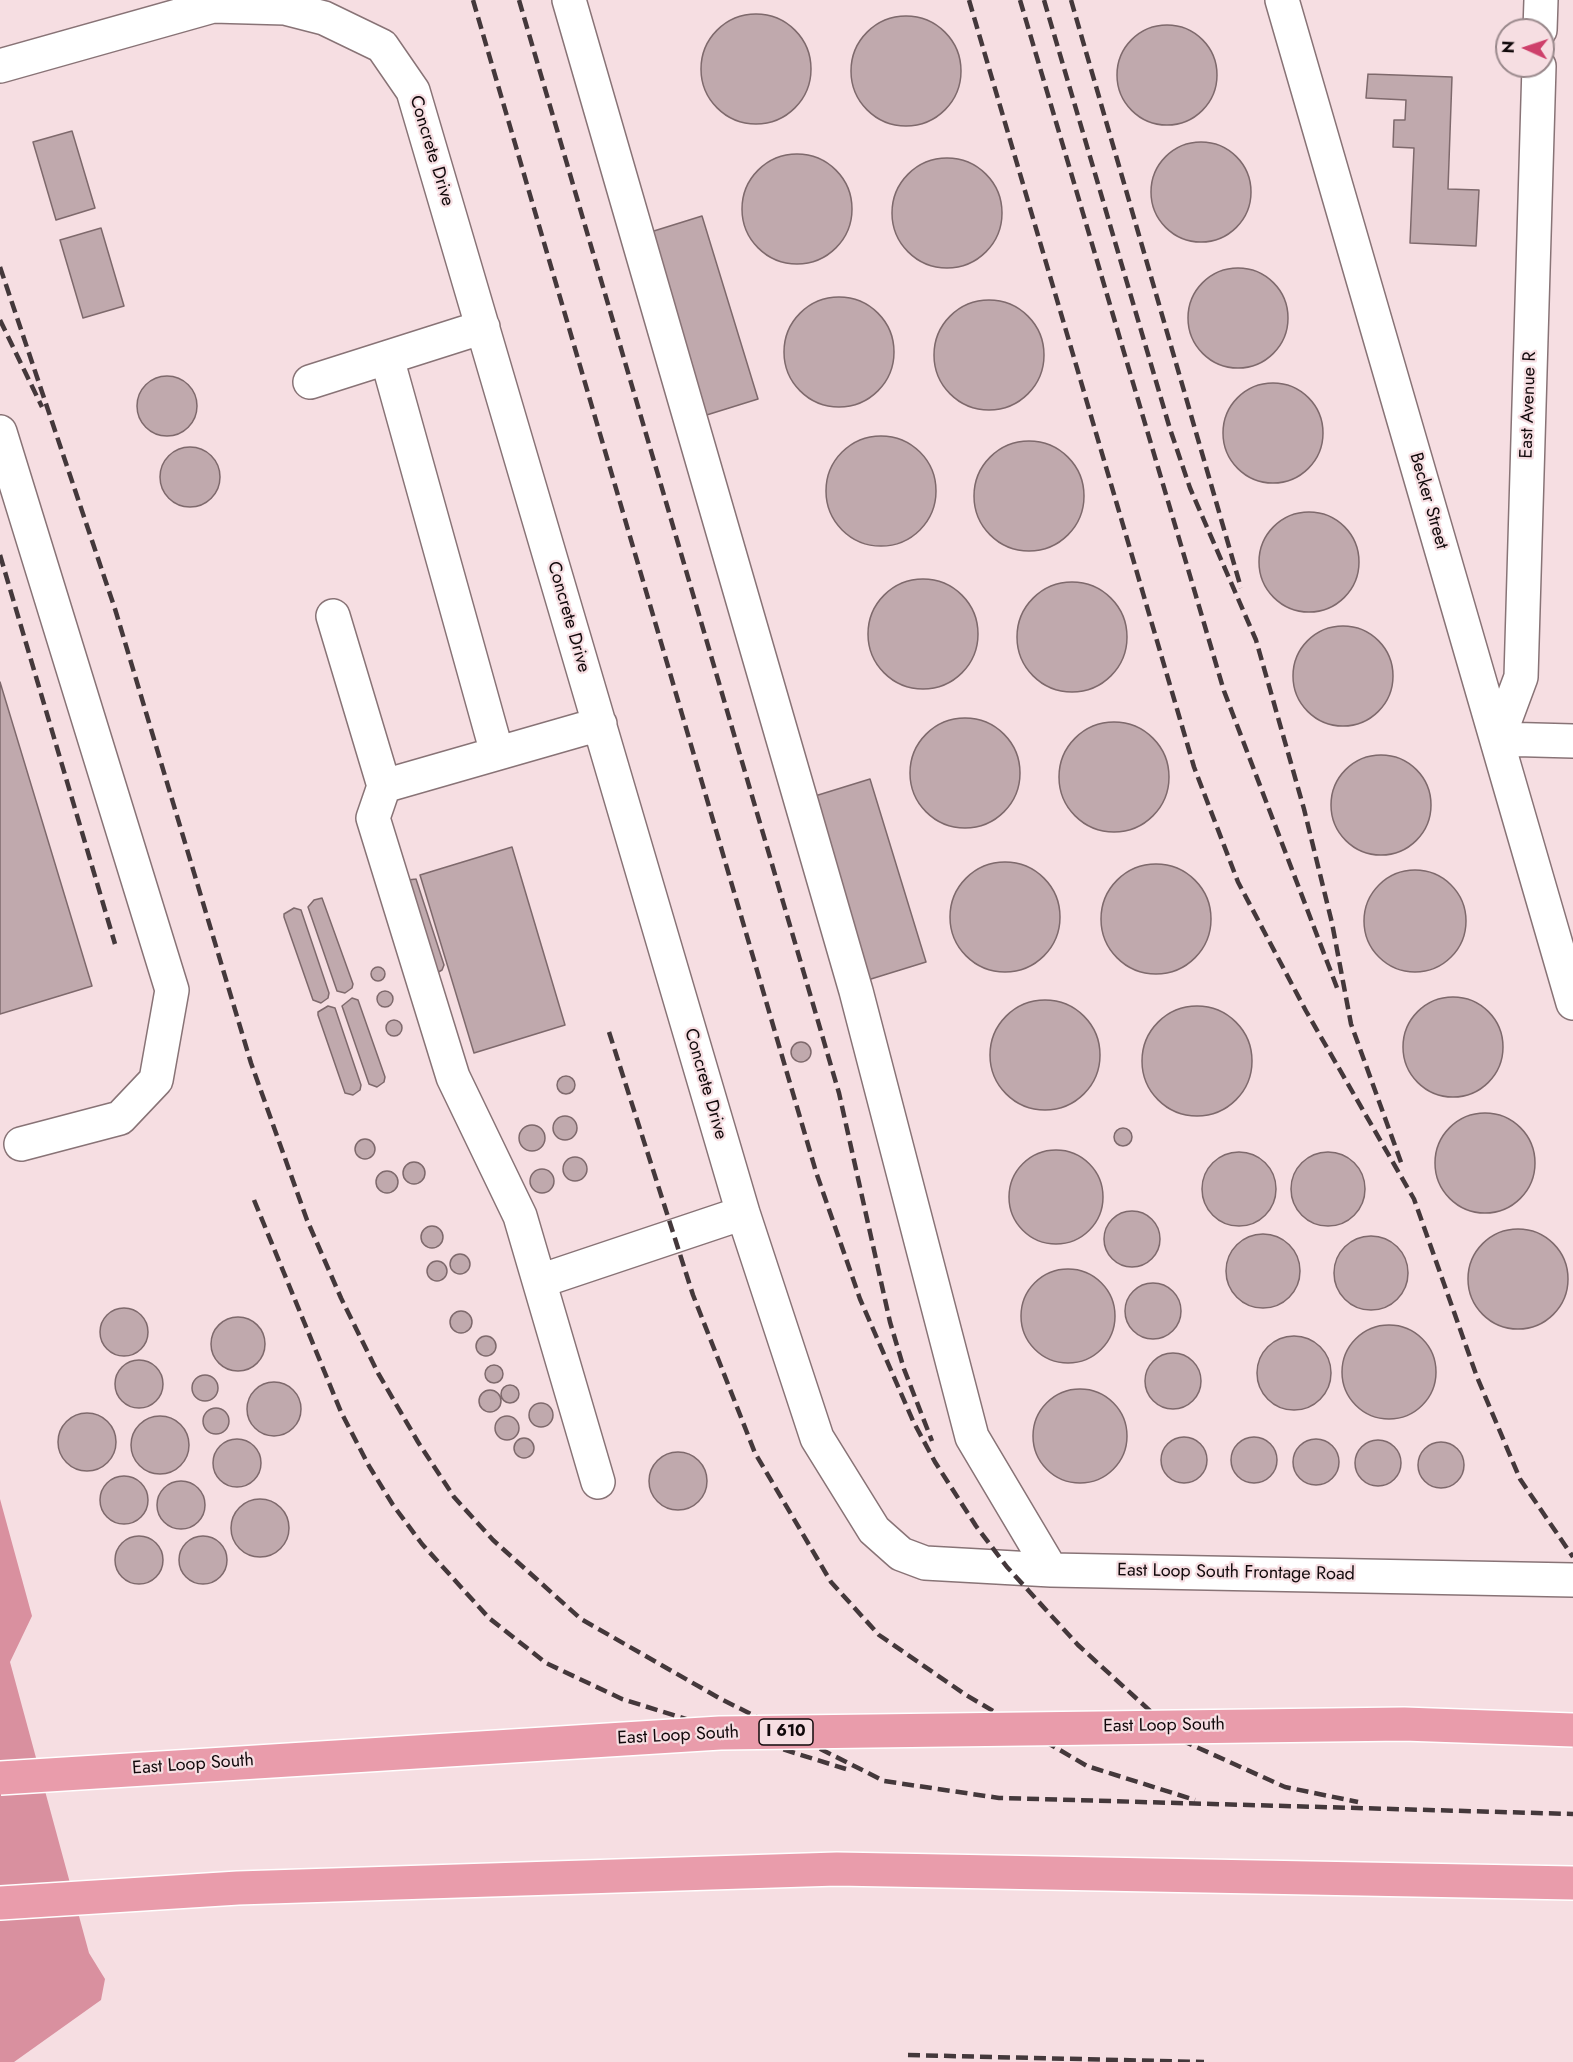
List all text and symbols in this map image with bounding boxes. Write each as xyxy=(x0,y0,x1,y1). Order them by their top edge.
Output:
north arrow xyxy=(1495,18,1555,78)
text: N xyxy=(1497,40,1520,54)
street label: Concrete Drive xyxy=(404,93,458,209)
street label: East Avenue R xyxy=(1516,351,1542,459)
street label: Becker Street xyxy=(1404,450,1452,552)
street label: Concrete Drive xyxy=(542,559,594,675)
street label: Concrete Drive xyxy=(679,1026,731,1142)
street label: East Loop South Frontage Road xyxy=(1117,1560,1355,1586)
street label: East Loop South xyxy=(1103,1714,1225,1738)
road number: I 610 xyxy=(759,1719,813,1745)
street label: East Loop South xyxy=(617,1722,739,1750)
street label: East Loop South xyxy=(131,1750,255,1780)

